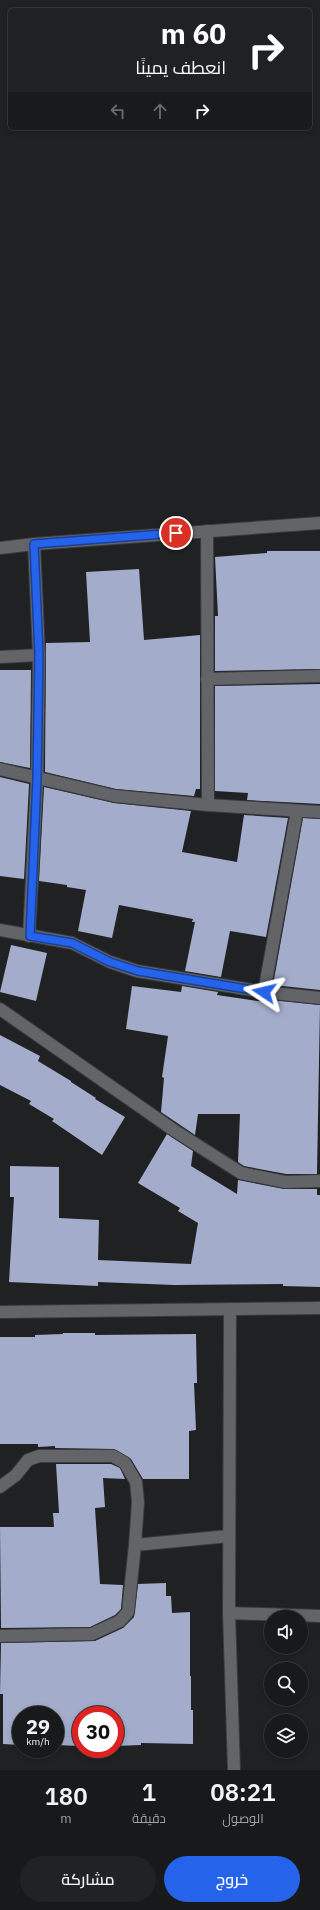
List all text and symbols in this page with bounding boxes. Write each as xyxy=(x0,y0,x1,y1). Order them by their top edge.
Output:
text: 60 m xyxy=(161,15,226,52)
icon: right xyxy=(240,24,292,76)
text: انعطف يمينًا xyxy=(135,56,226,79)
icon: left xyxy=(107,100,129,122)
icon: ahead xyxy=(149,100,171,122)
icon: right xyxy=(191,100,213,122)
pin xyxy=(159,516,193,550)
icon: arrive xyxy=(165,522,187,544)
position arrow xyxy=(243,971,285,1013)
map controls xyxy=(264,1610,308,1758)
button: sound xyxy=(264,1610,308,1654)
button: search xyxy=(264,1662,308,1706)
speed limit sign: 30 xyxy=(72,1706,124,1758)
text: 29 xyxy=(26,1713,50,1740)
button: layers xyxy=(264,1714,308,1758)
text: km/h xyxy=(26,1735,50,1748)
text: 1 xyxy=(142,1776,156,1808)
text: 08:21 xyxy=(210,1776,276,1808)
text: 180 xyxy=(44,1780,88,1812)
text: m xyxy=(60,1810,72,1827)
text: دقيقة xyxy=(132,1810,166,1827)
text: الوصول xyxy=(222,1810,264,1827)
button: مشاركة xyxy=(20,1856,156,1902)
button: خروج xyxy=(164,1856,300,1902)

